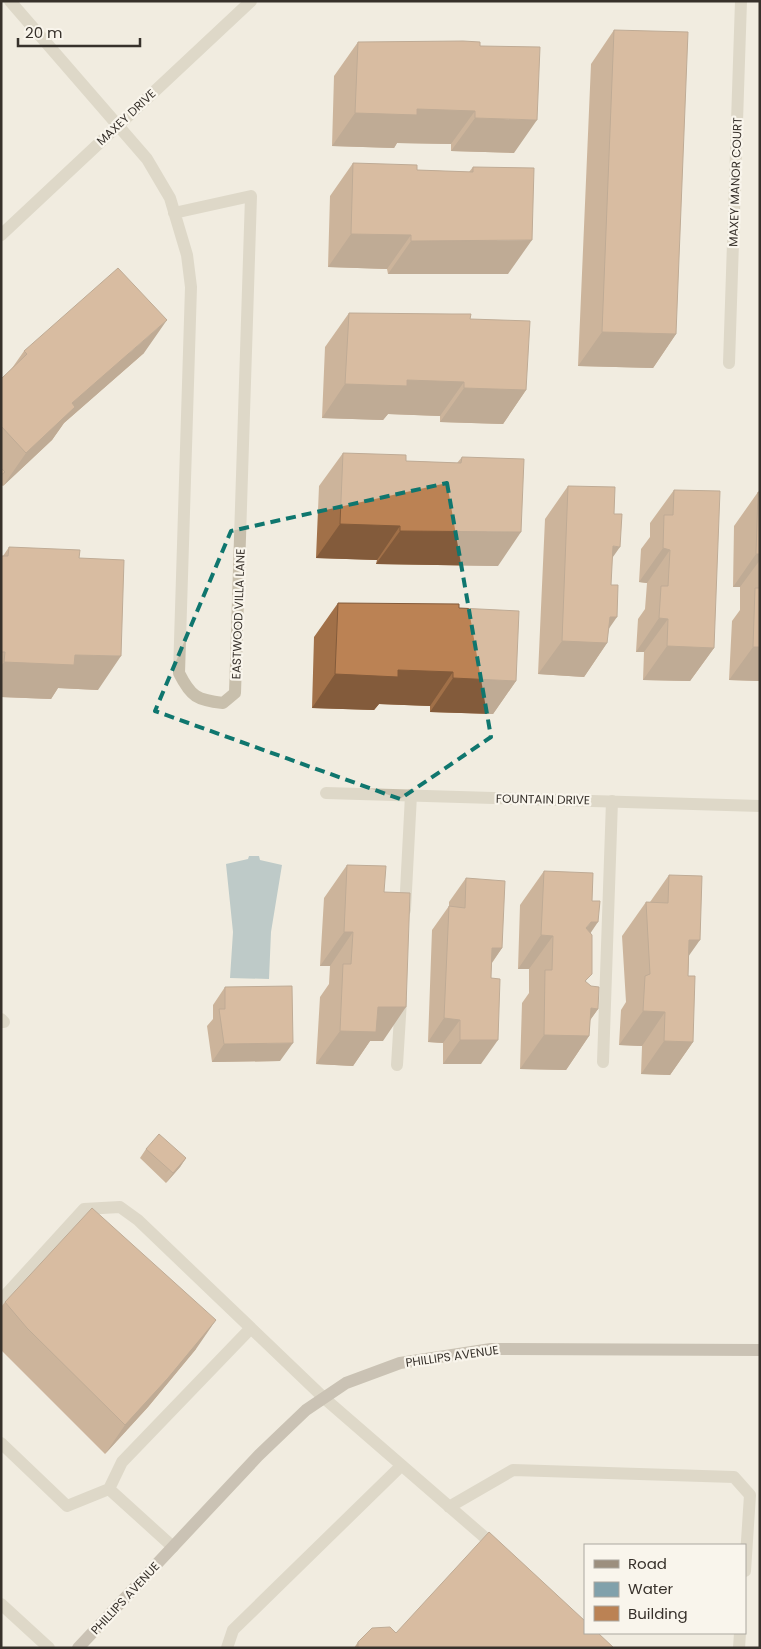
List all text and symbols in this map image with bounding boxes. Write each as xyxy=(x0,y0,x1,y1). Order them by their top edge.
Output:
scale bar xyxy=(18,15,140,47)
text: 20 m xyxy=(25,22,63,43)
street label: MAXEY DRIVE xyxy=(93,85,159,149)
street label: MAXEY MANOR COURT xyxy=(724,116,746,247)
street label: EASTWOOD VILLA LANE xyxy=(227,548,249,680)
street label: FOUNTAIN DRIVE xyxy=(496,790,590,808)
street label: PHILLIPS AVENUE xyxy=(404,1341,500,1371)
legend xyxy=(584,1544,746,1634)
text: Road xyxy=(628,1553,667,1574)
street label: PHILLIPS AVENUE xyxy=(87,1558,163,1638)
text: Water xyxy=(628,1578,674,1599)
text: Building xyxy=(628,1603,688,1624)

